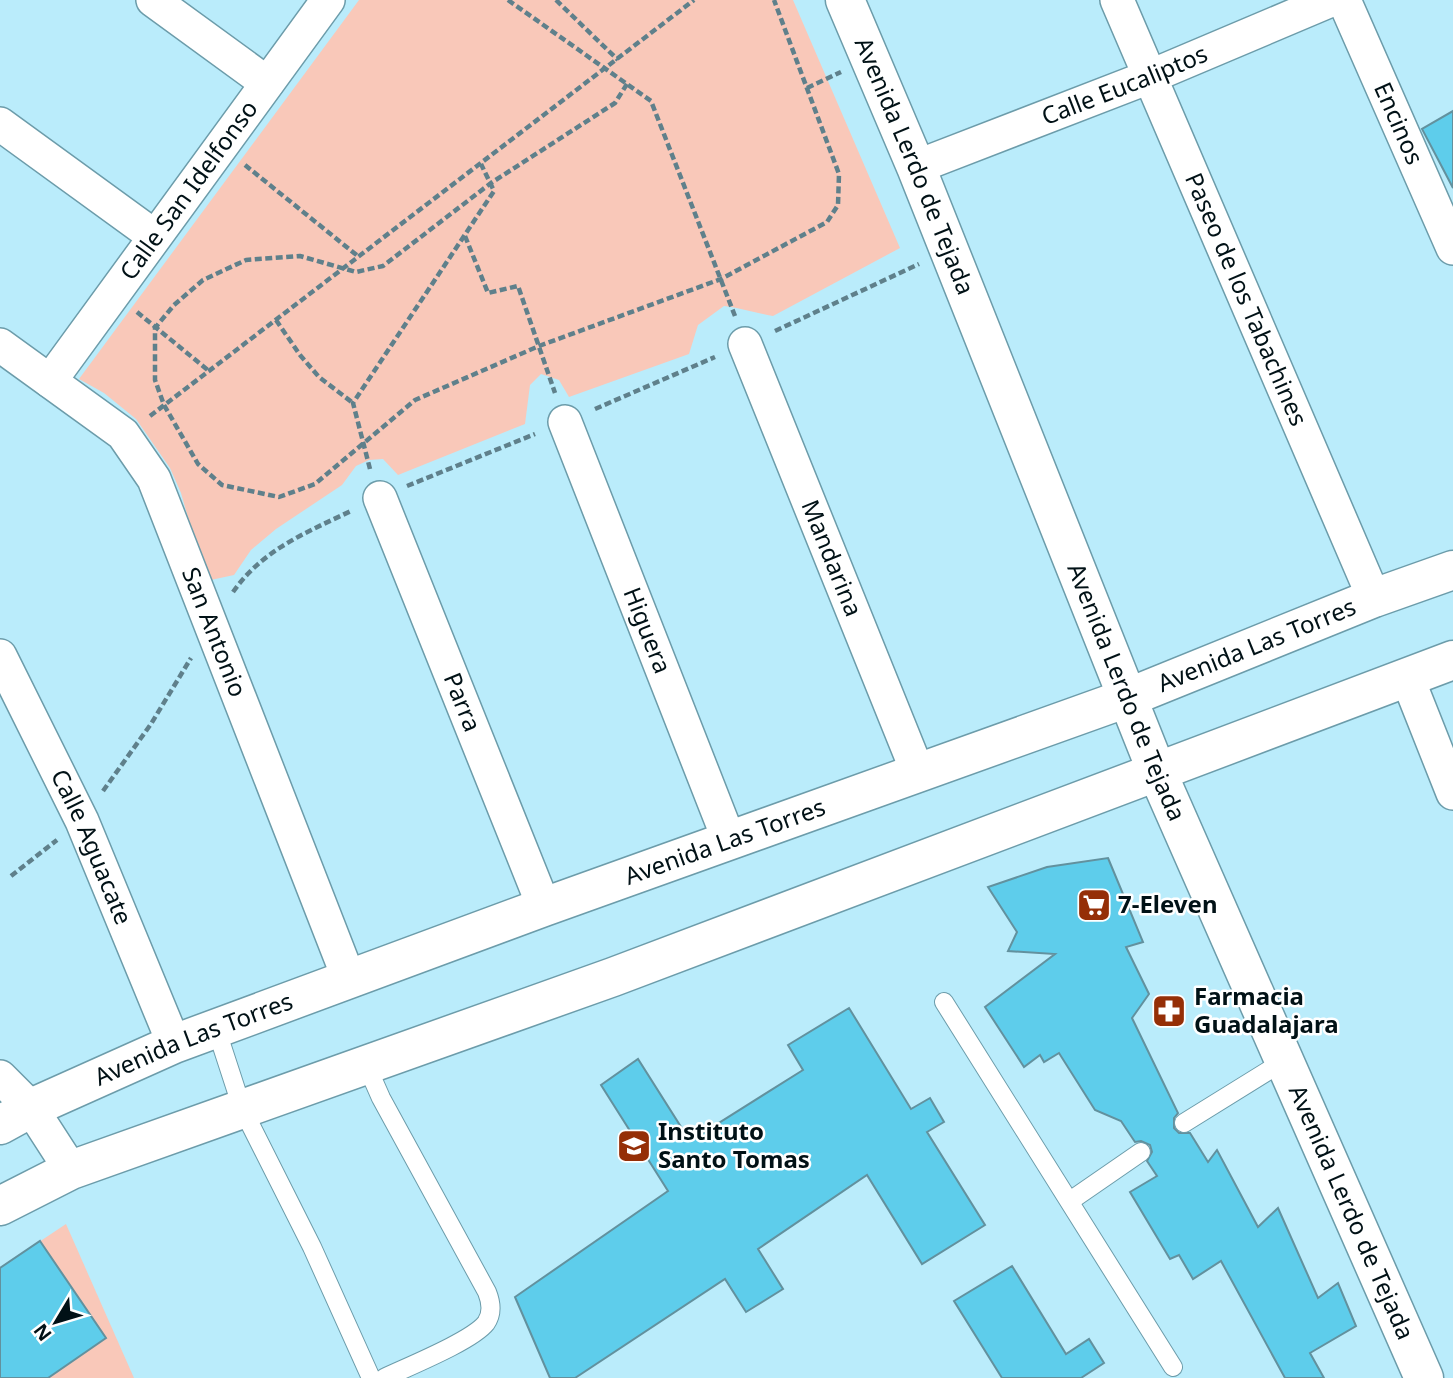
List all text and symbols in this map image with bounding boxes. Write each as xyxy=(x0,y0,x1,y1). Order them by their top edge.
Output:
street label: Avenida Lerdo de Tejada xyxy=(848,32,983,299)
street label: Calle Eucaliptos xyxy=(1036,36,1212,132)
street label: Encinos xyxy=(1367,77,1432,169)
street label: Calle San Idelfonso xyxy=(111,93,265,286)
street label: Paseo de los Tabachines xyxy=(1178,167,1316,431)
street label: Mandarina xyxy=(795,495,871,621)
street label: Avenida Lerdo de Tejada xyxy=(1060,558,1194,826)
street label: San Antonio xyxy=(175,562,255,701)
street label: Higuera xyxy=(616,582,680,678)
street label: Avenida Las Torres xyxy=(1152,589,1360,699)
street label: Parra xyxy=(437,667,490,736)
street label: Calle Aguacate xyxy=(44,763,141,929)
street label: Avenida Las Torres xyxy=(620,790,830,892)
supermarket icon: 7-Eleven xyxy=(1075,886,1113,924)
place label: 7-Eleven xyxy=(1118,887,1217,920)
place label: Farmacia Guadalajara xyxy=(1194,979,1339,1040)
street label: Avenida Las Torres xyxy=(89,984,297,1093)
pharmacy icon: Farmacia Guadalajara xyxy=(1150,992,1188,1030)
street label: Avenida Lerdo de Tejada xyxy=(1282,1079,1423,1345)
place label: Instituto Santo Tomas xyxy=(658,1114,810,1175)
school or university icon: Instituto Santo Tomas xyxy=(615,1127,653,1165)
north arrow xyxy=(21,1287,91,1357)
text: N xyxy=(28,1318,58,1347)

